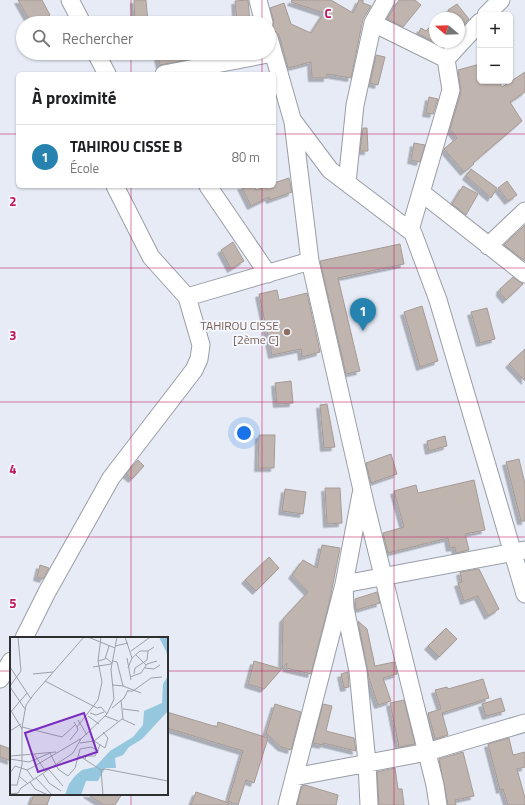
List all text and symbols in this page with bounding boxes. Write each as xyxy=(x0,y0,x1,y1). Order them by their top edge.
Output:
text: C xyxy=(324,3,332,23)
north arrow xyxy=(429,12,465,48)
map controls xyxy=(477,12,513,84)
button: + xyxy=(477,12,513,48)
search box xyxy=(16,16,276,60)
icon: search xyxy=(30,27,52,49)
text: Rechercher xyxy=(62,27,133,50)
button: − xyxy=(477,48,513,84)
text: À proximité xyxy=(32,85,116,111)
text: TAHIROU CISSE B xyxy=(70,135,183,158)
text: 1 xyxy=(41,147,49,167)
text: 80 m xyxy=(232,147,260,167)
text: École xyxy=(70,158,99,178)
text: 2 xyxy=(9,191,17,211)
pin: 1 xyxy=(350,298,376,331)
place label: TAHIROU CISSE [2ème C] xyxy=(200,316,279,349)
text: 3 xyxy=(9,325,17,345)
marker: TAHIROU CISSE [2ème C] xyxy=(282,327,292,337)
your location xyxy=(234,423,254,443)
text: 4 xyxy=(9,459,17,479)
text: 5 xyxy=(9,593,17,613)
inset map xyxy=(10,637,168,795)

